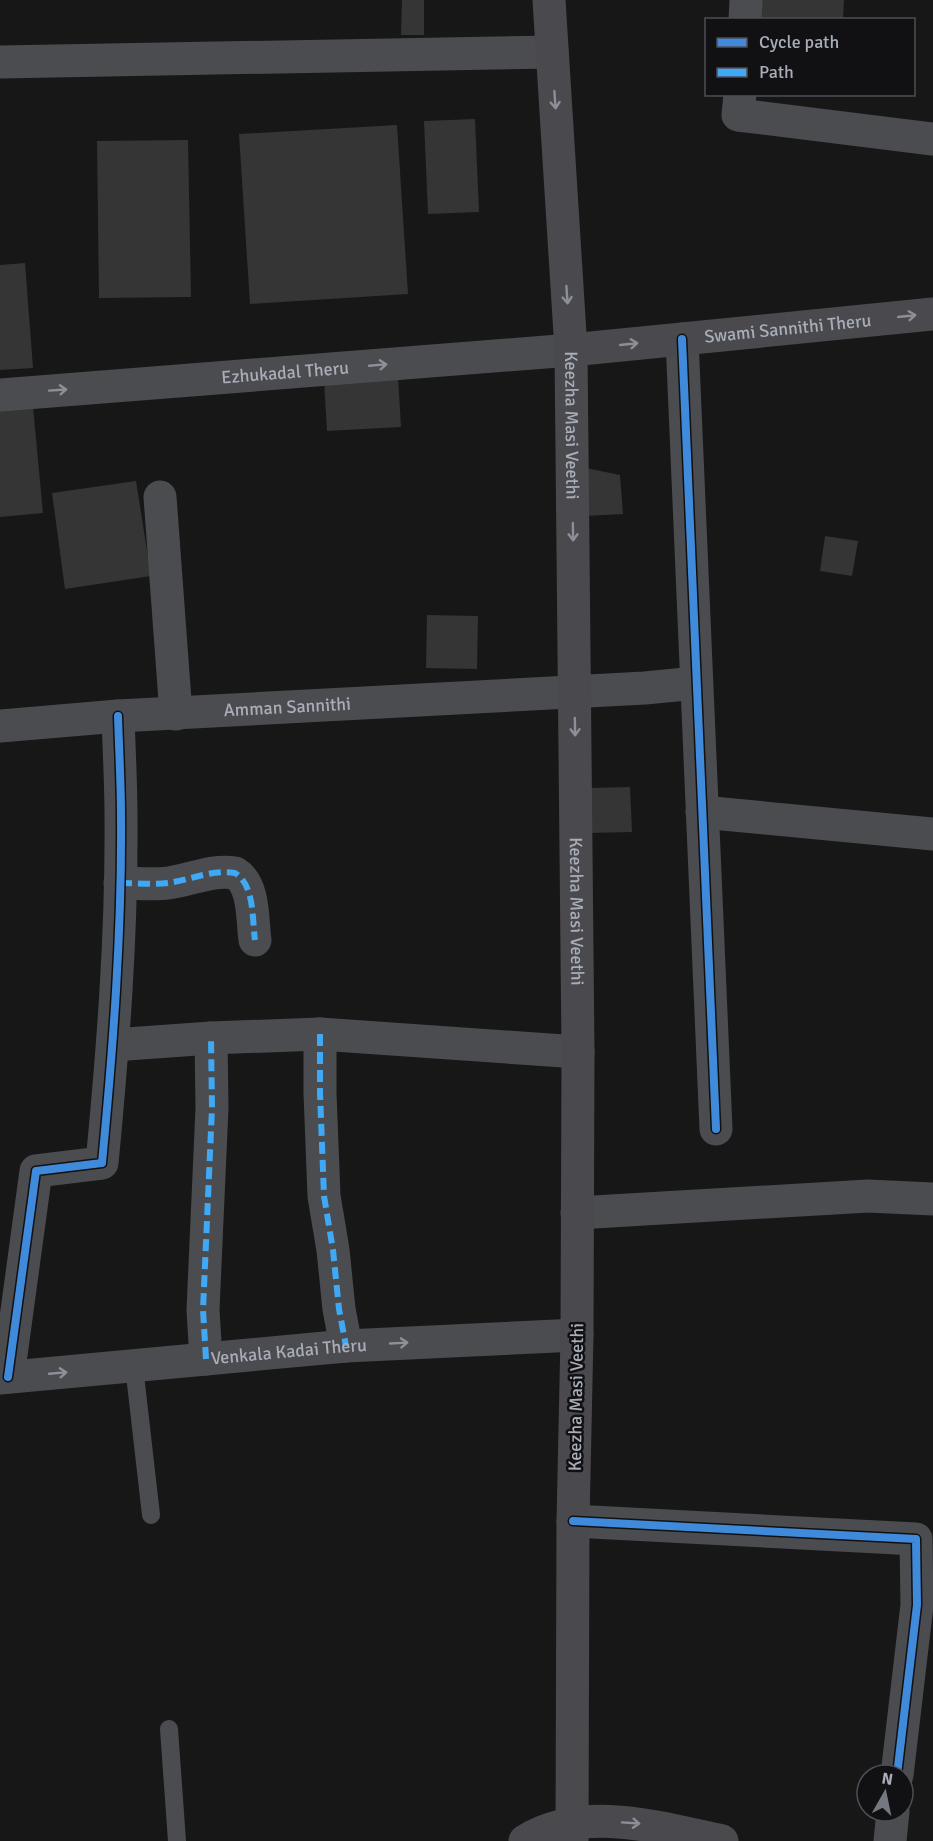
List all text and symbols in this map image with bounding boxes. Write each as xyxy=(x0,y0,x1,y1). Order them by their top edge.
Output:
legend xyxy=(705,18,915,96)
text: Cycle path xyxy=(759,31,839,53)
text: Path xyxy=(759,61,794,83)
one-way arrow xyxy=(550,90,561,110)
one-way arrow xyxy=(562,284,573,304)
street label: Swami Sannithi Theru xyxy=(703,309,872,348)
one-way arrow xyxy=(896,311,916,322)
one-way arrow xyxy=(618,338,638,349)
street label: Keezha Masi Veethi xyxy=(560,351,583,500)
street label: Ezhukadal Theru xyxy=(220,357,350,389)
one-way arrow xyxy=(368,359,388,370)
one-way arrow xyxy=(48,385,68,396)
one-way arrow xyxy=(567,521,579,541)
street label: Amman Sannithi xyxy=(223,693,351,721)
one-way arrow xyxy=(569,716,581,736)
street label: Keezha Masi Veethi xyxy=(565,837,588,986)
street label: Keezha Masi Veethi xyxy=(564,1323,588,1471)
street label: Venkala Kadai Theru xyxy=(210,1334,367,1369)
one-way arrow xyxy=(388,1338,408,1349)
one-way arrow xyxy=(48,1367,68,1378)
north arrow xyxy=(855,1763,915,1823)
text: N xyxy=(880,1768,894,1790)
one-way arrow xyxy=(620,1818,640,1829)

